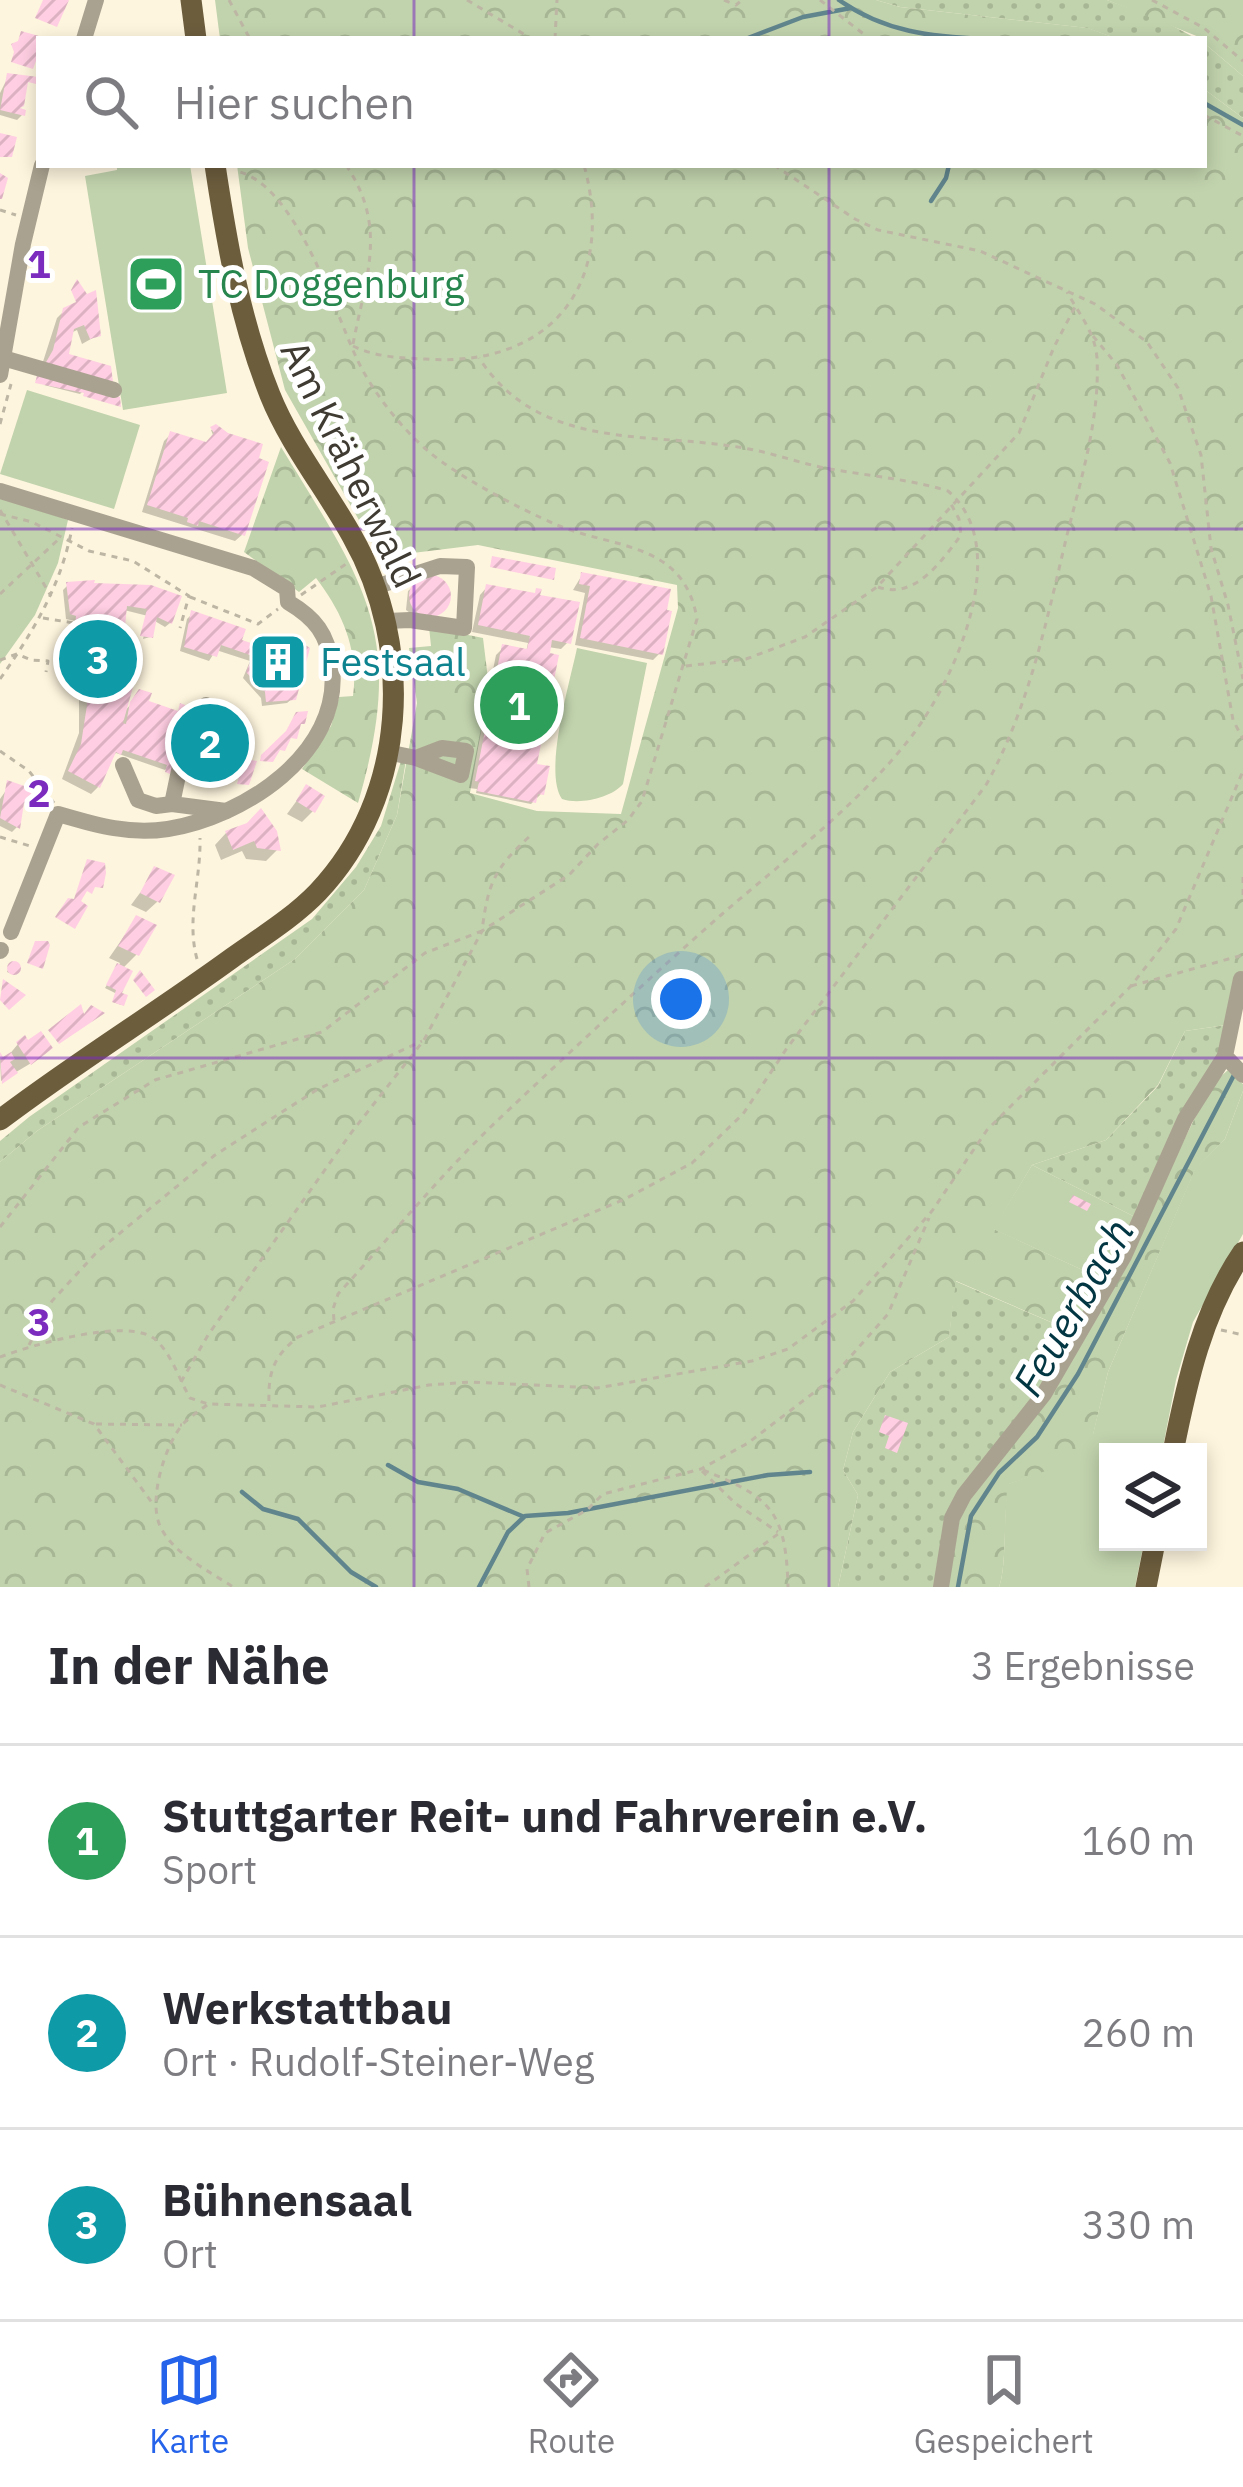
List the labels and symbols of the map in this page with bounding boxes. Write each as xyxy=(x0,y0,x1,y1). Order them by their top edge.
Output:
text: 1 xyxy=(27,238,51,289)
sports icon: TC Doggenburg xyxy=(125,253,187,315)
place label: TC Doggenburg xyxy=(198,258,465,309)
street label: Am Kräherwald xyxy=(270,332,433,596)
pin: 3 xyxy=(59,614,137,704)
building icon: Festsaal xyxy=(247,631,309,693)
place label: Festsaal xyxy=(320,636,466,687)
pin: 1 xyxy=(480,660,558,750)
pin: 2 xyxy=(171,698,249,788)
text: 2 xyxy=(27,767,51,818)
your location xyxy=(651,969,711,1029)
water label: Feuerbach xyxy=(1000,1208,1145,1405)
text: 3 xyxy=(27,1296,51,1347)

